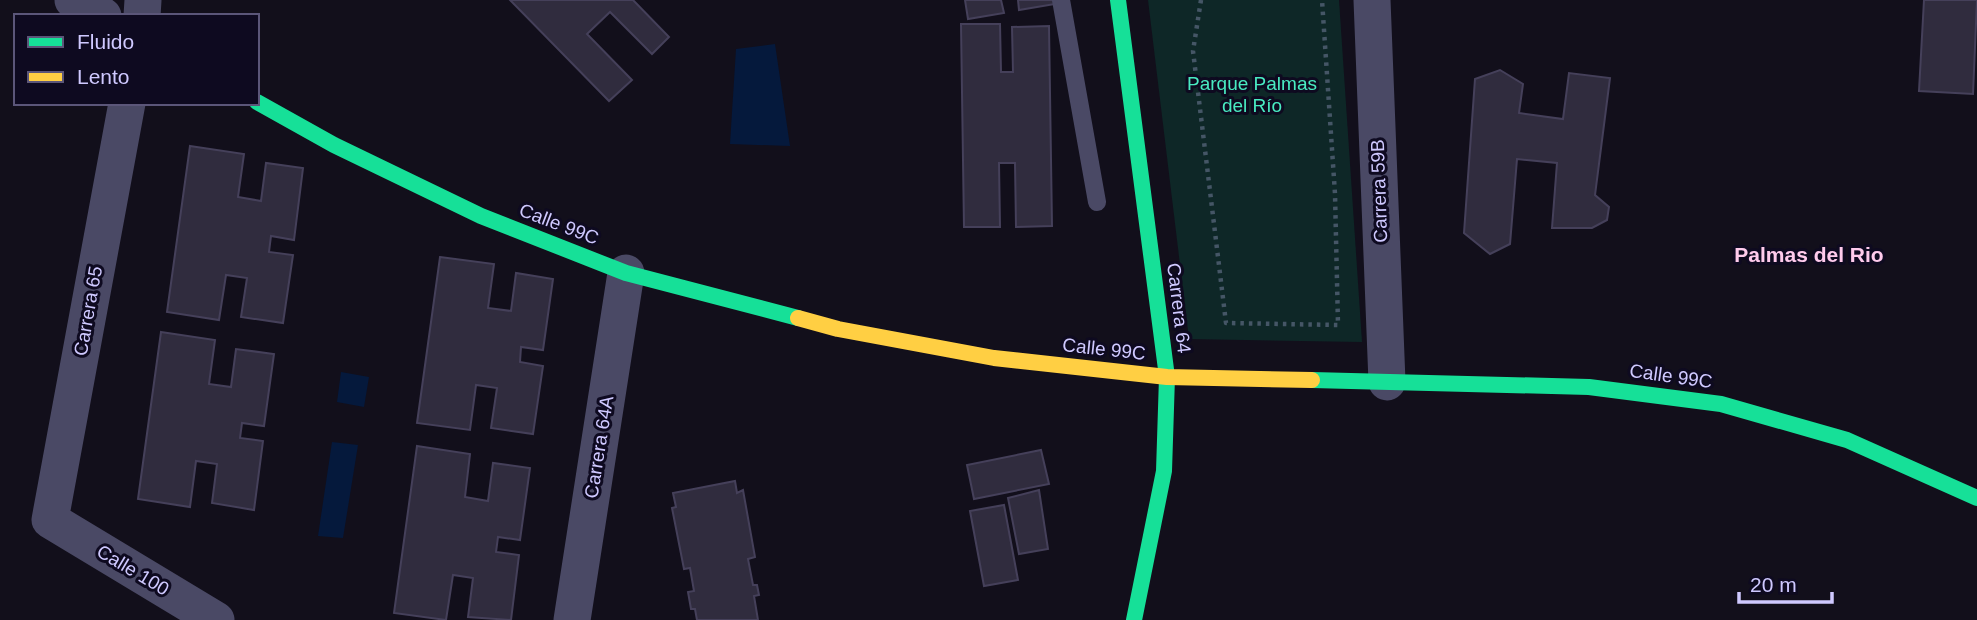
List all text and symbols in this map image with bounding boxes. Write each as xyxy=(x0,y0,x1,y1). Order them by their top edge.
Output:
legend xyxy=(14,14,259,105)
text: Fluido xyxy=(77,30,134,53)
text: Lento xyxy=(77,65,130,88)
park label: Parque Palmas del Río xyxy=(1187,73,1317,116)
street label: Carrera 59B xyxy=(1367,139,1391,243)
street label: Calle 99C xyxy=(516,199,602,249)
district label: Palmas del Rio xyxy=(1734,243,1884,266)
street label: Carrera 64 xyxy=(1163,262,1195,355)
street label: Carrera 65 xyxy=(70,264,106,358)
street label: Calle 99C xyxy=(1061,334,1147,364)
street label: Calle 99C xyxy=(1628,360,1714,392)
street label: Carrera 64A xyxy=(581,394,618,500)
street label: Calle 100 xyxy=(93,540,173,600)
scale bar xyxy=(1739,560,1832,604)
text: 20 m xyxy=(1750,573,1797,596)

